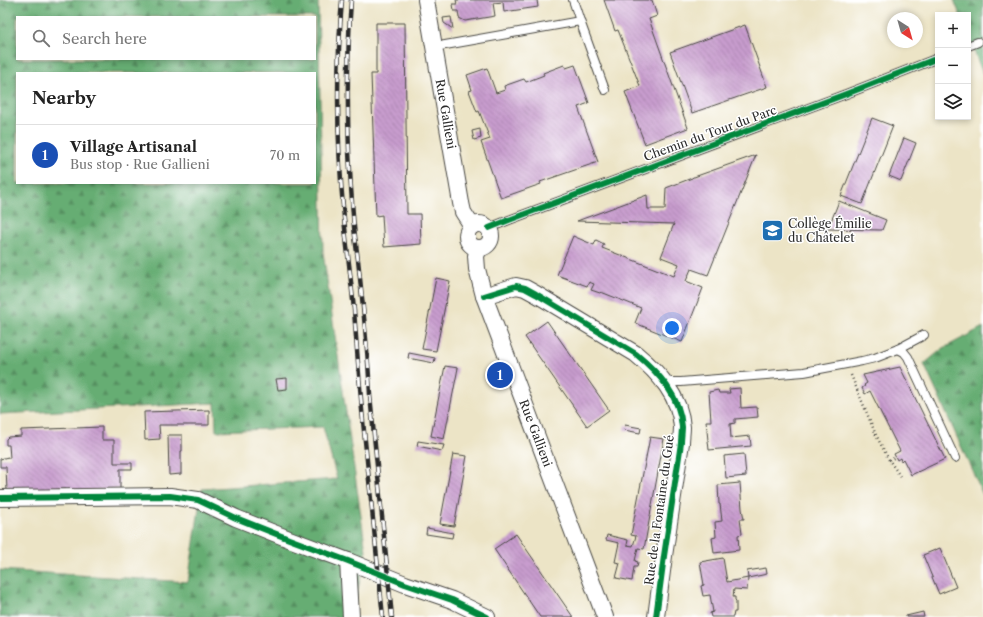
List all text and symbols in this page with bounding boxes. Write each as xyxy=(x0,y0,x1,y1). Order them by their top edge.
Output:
north arrow xyxy=(887,12,923,48)
map controls xyxy=(935,12,971,120)
button: + xyxy=(935,12,971,48)
search box xyxy=(16,16,316,60)
icon: search xyxy=(30,27,52,49)
text: Search here xyxy=(62,29,147,48)
button: − xyxy=(935,48,971,84)
street label: Rue Gallieni xyxy=(432,78,460,150)
button: layers xyxy=(935,84,971,120)
text: Nearby xyxy=(32,88,96,108)
street label: Chemin du Tour du Parc xyxy=(641,102,779,164)
text: Village Artisanal xyxy=(70,137,197,156)
text: 1 xyxy=(42,147,48,163)
text: 70 m xyxy=(270,147,300,163)
text: Bus stop · Rue Gallieni xyxy=(70,156,210,172)
place label: Collège Émilie du Châtelet xyxy=(788,215,872,245)
school or university icon: Collège Émilie du Châtelet xyxy=(759,217,785,243)
your location xyxy=(662,318,682,338)
pin: 1 xyxy=(487,360,513,390)
street label: Rue Gallieni xyxy=(516,397,556,469)
street label: Rue de la Fontaine du Gué xyxy=(641,434,677,586)

